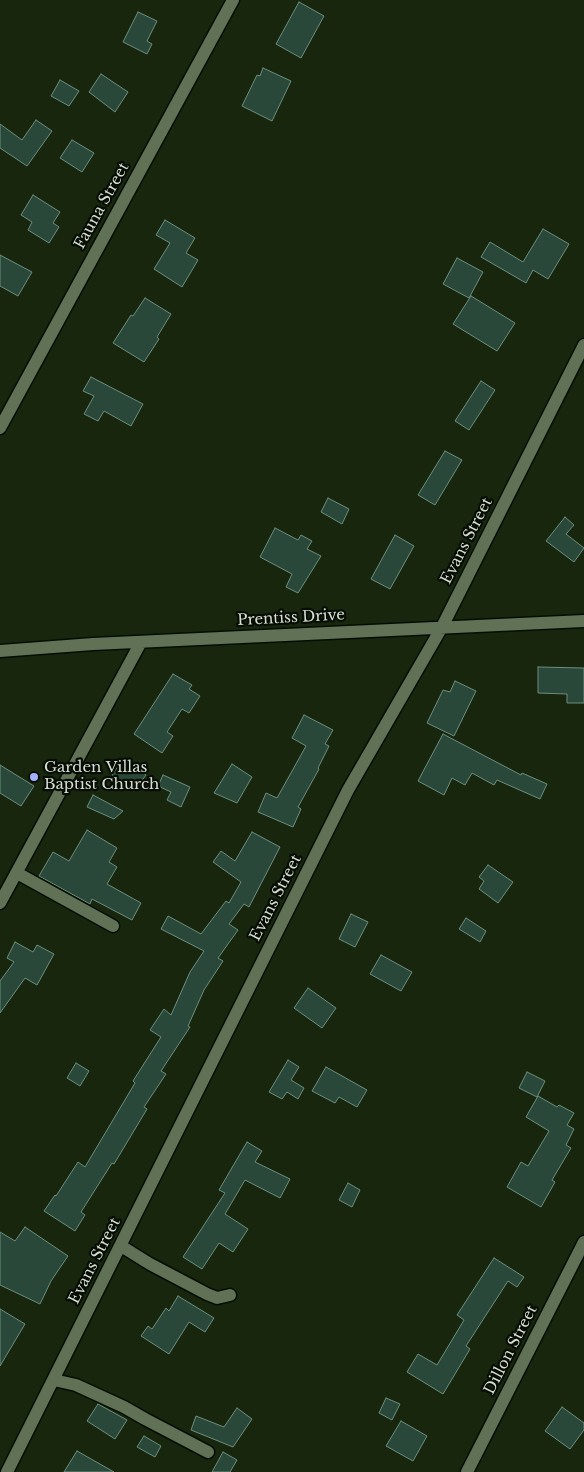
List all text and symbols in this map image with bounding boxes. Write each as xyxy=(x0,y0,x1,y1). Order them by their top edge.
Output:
street label: Fauna Street xyxy=(71,160,133,252)
street label: Evans Street xyxy=(438,495,496,587)
street label: Prentiss Drive xyxy=(237,606,345,630)
place label: Garden Villas Baptist Church xyxy=(44,759,159,794)
marker: Garden Villas Baptist Church xyxy=(28,771,40,783)
street label: Evans Street xyxy=(247,852,305,944)
street label: Evans Street xyxy=(66,1215,124,1307)
street label: Dillon Street xyxy=(481,1302,541,1398)

